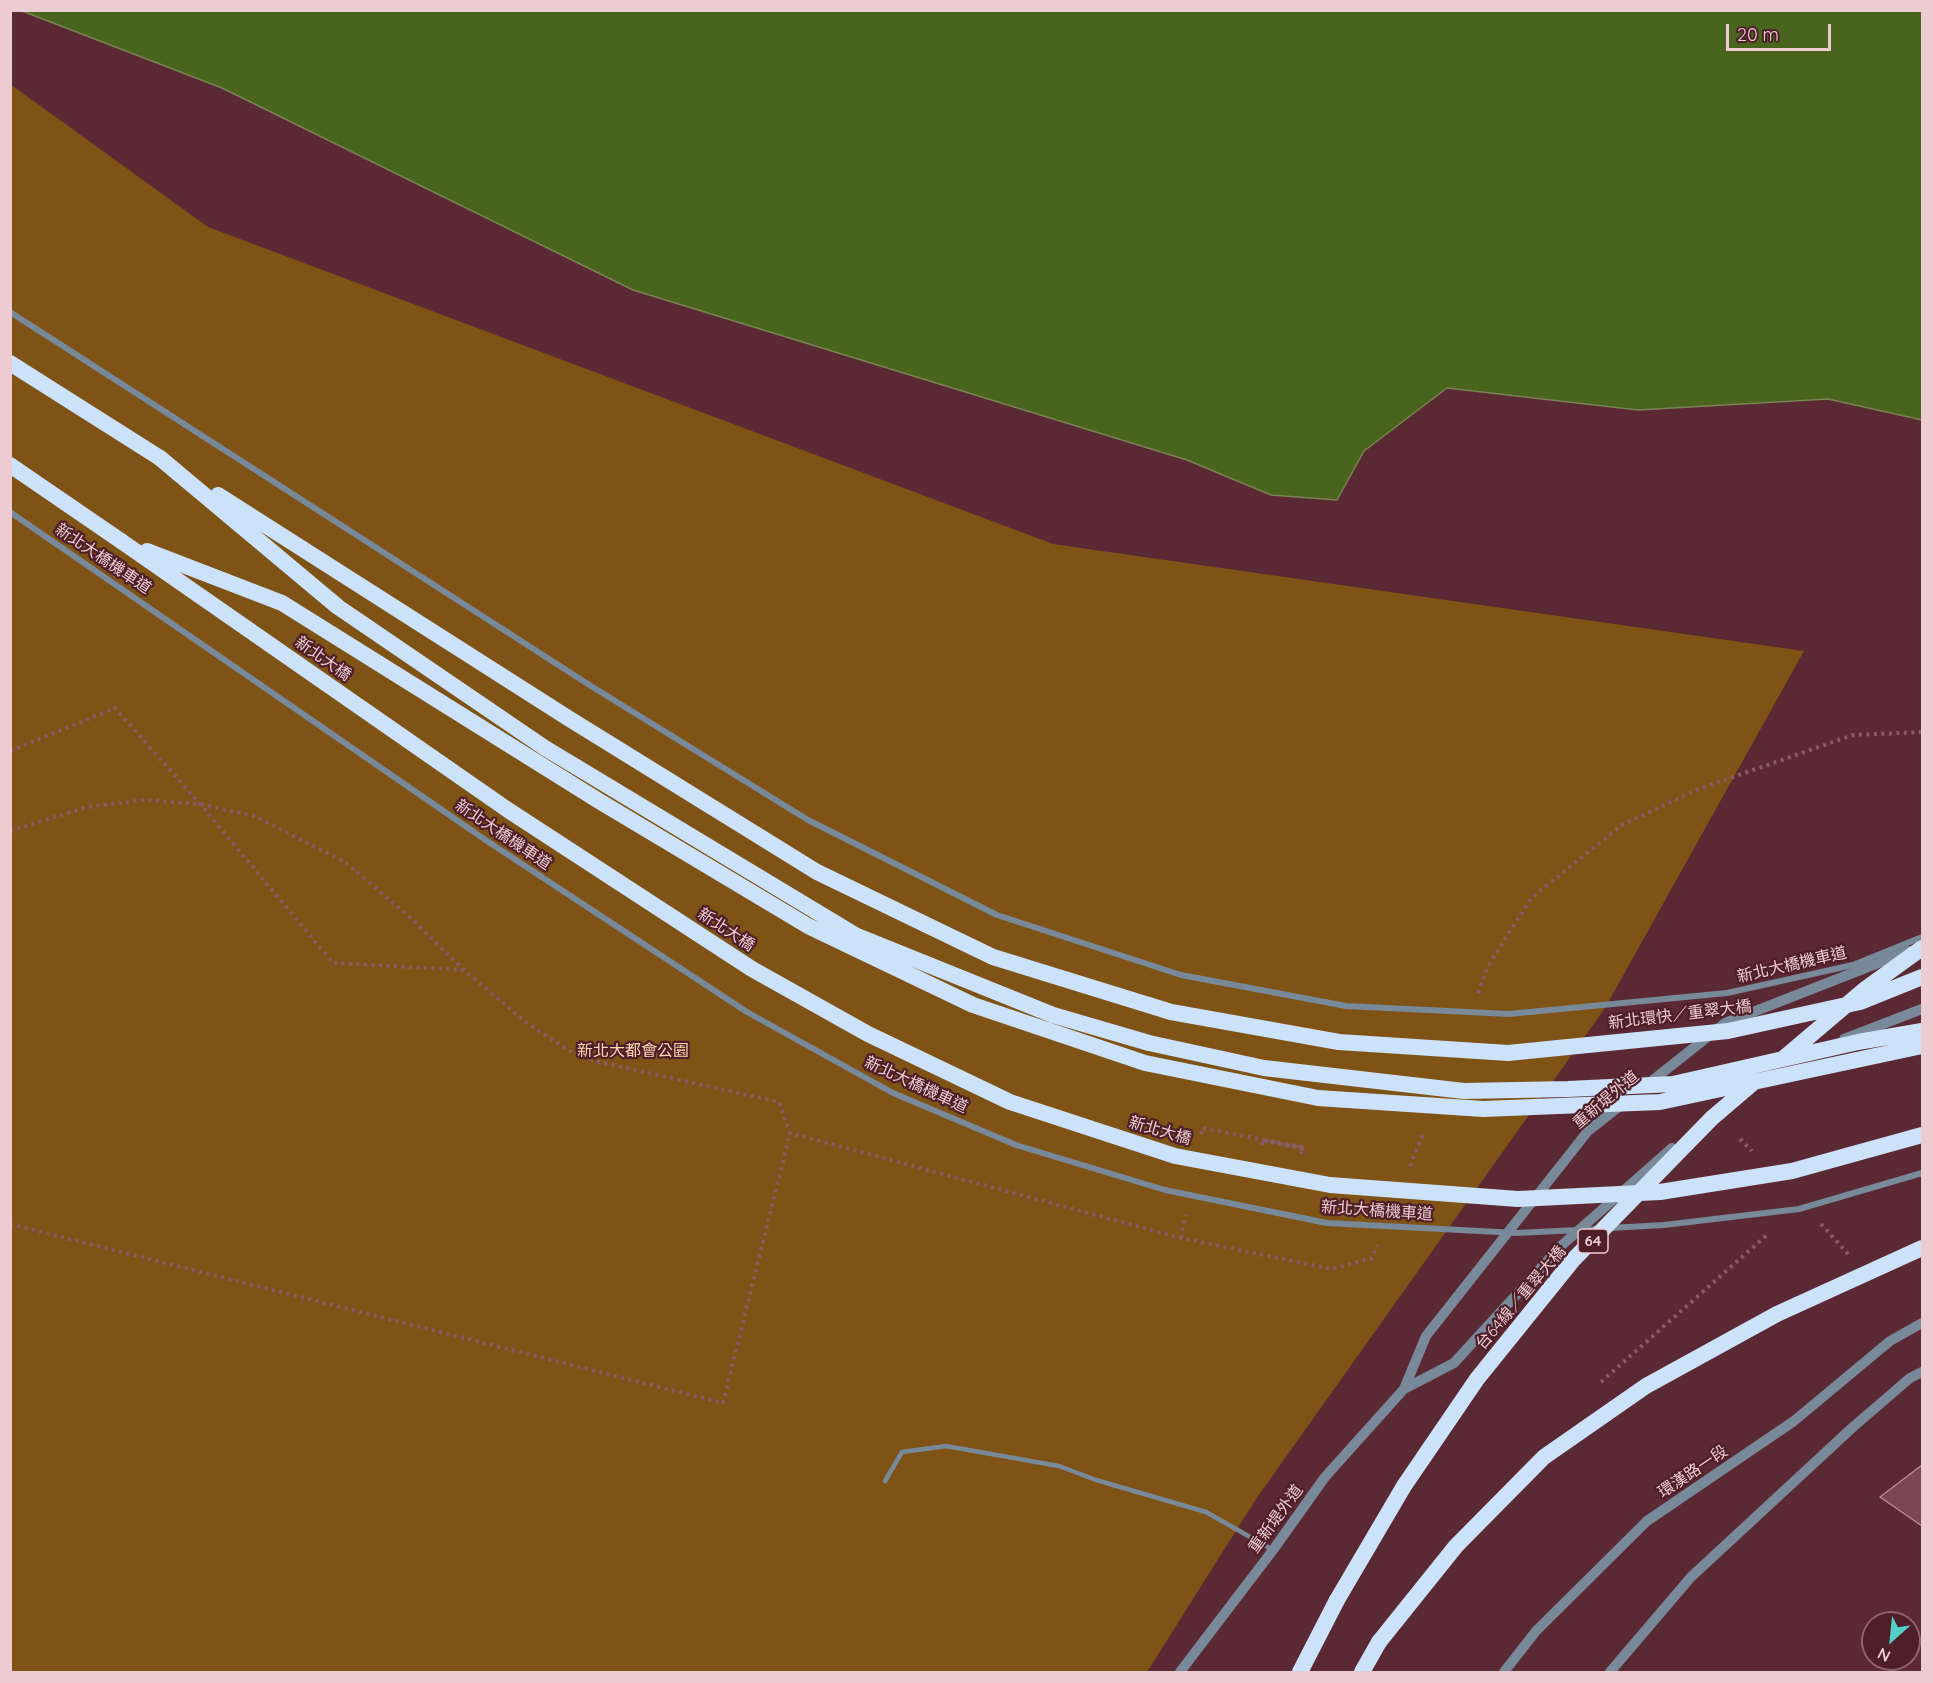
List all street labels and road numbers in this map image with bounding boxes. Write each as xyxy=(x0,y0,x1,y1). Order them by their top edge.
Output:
street label: 新北大橋機車道 xyxy=(51,520,155,598)
street label: 新北大橋 xyxy=(291,633,355,685)
street label: 新北大橋機車道 xyxy=(451,796,555,874)
street label: 新北大橋 xyxy=(694,905,758,955)
street label: 新北大橋機車道 xyxy=(1735,943,1849,987)
street label: 新北環快／重翠大橋 xyxy=(1607,997,1753,1033)
street label: 新北大橋機車道 xyxy=(861,1053,971,1117)
street label: 重新堤外道 xyxy=(1569,1067,1643,1133)
street label: 新北大橋 xyxy=(1127,1113,1193,1149)
street label: 新北大橋機車道 xyxy=(1320,1198,1434,1224)
road number: 64 xyxy=(1578,1229,1608,1253)
street label: 台64線／重翠大橋 xyxy=(1472,1242,1570,1354)
street label: 環漢路一段 xyxy=(1654,1442,1732,1502)
street label: 重新堤外道 xyxy=(1245,1481,1307,1557)

